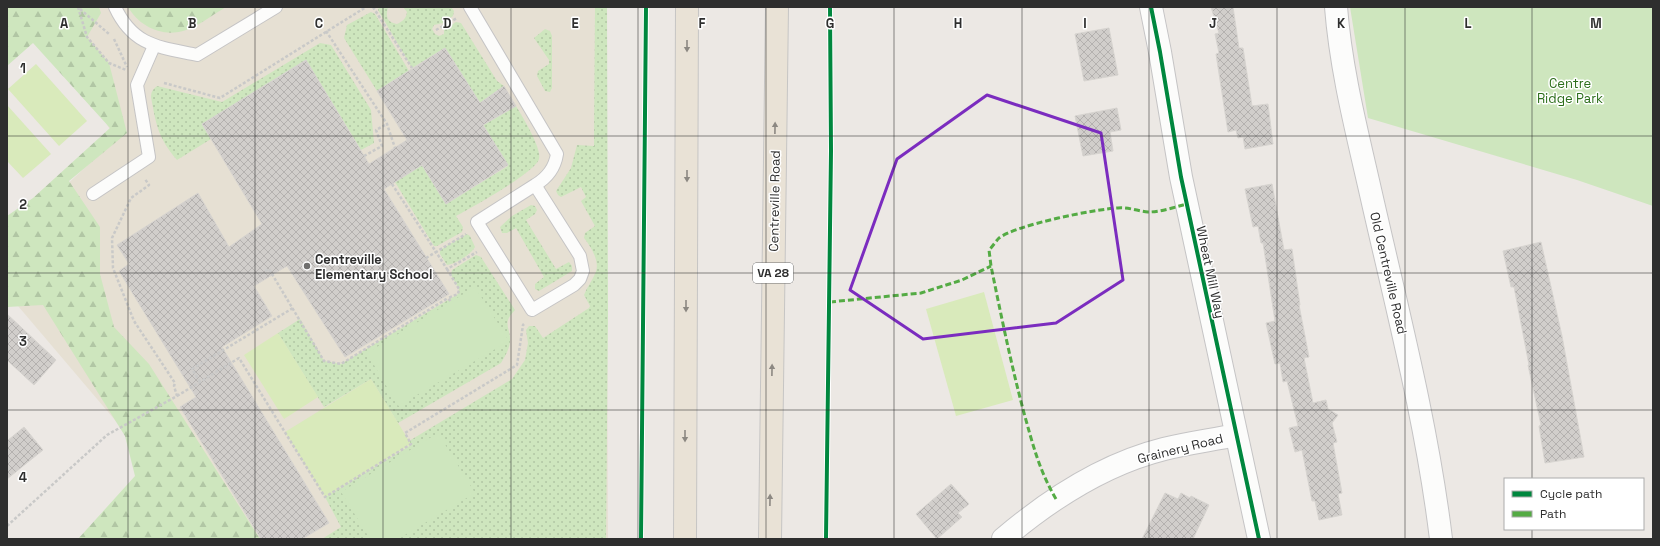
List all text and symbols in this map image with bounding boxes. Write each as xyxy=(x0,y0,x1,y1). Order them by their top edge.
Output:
text: A xyxy=(60,15,69,32)
text: B xyxy=(188,15,197,32)
text: C xyxy=(315,15,323,32)
text: D xyxy=(443,15,452,32)
text: E xyxy=(571,15,579,32)
text: F xyxy=(699,15,706,32)
text: G xyxy=(826,15,834,32)
text: H xyxy=(954,15,962,32)
text: I xyxy=(1083,15,1087,32)
text: J xyxy=(1209,15,1217,32)
text: K xyxy=(1337,15,1346,32)
text: L xyxy=(1464,15,1472,32)
text: M xyxy=(1590,15,1602,32)
one-way arrow xyxy=(684,40,690,53)
text: 1 xyxy=(20,60,26,77)
park label: Centre Ridge Park xyxy=(1537,75,1603,107)
one-way arrow xyxy=(772,121,778,134)
street label: Centreville Road xyxy=(765,150,784,252)
one-way arrow xyxy=(683,170,690,182)
text: 2 xyxy=(19,196,27,213)
street label: Old Centreville Road xyxy=(1366,210,1411,336)
street label: Wheat Mill Way xyxy=(1192,224,1229,320)
place label: Centreville Elementary School xyxy=(315,251,432,283)
marker: Centreville Elementary School xyxy=(302,261,312,271)
road number: VA 28 xyxy=(753,263,793,283)
one-way arrow xyxy=(683,300,689,313)
text: 3 xyxy=(19,333,27,350)
one-way arrow xyxy=(769,363,775,376)
one-way arrow xyxy=(682,430,688,443)
street label: Grainery Road xyxy=(1136,430,1225,467)
text: 4 xyxy=(19,469,27,486)
legend xyxy=(1504,478,1644,530)
text: Cycle path xyxy=(1540,486,1602,502)
one-way arrow xyxy=(767,493,773,506)
text: Path xyxy=(1540,506,1566,522)

